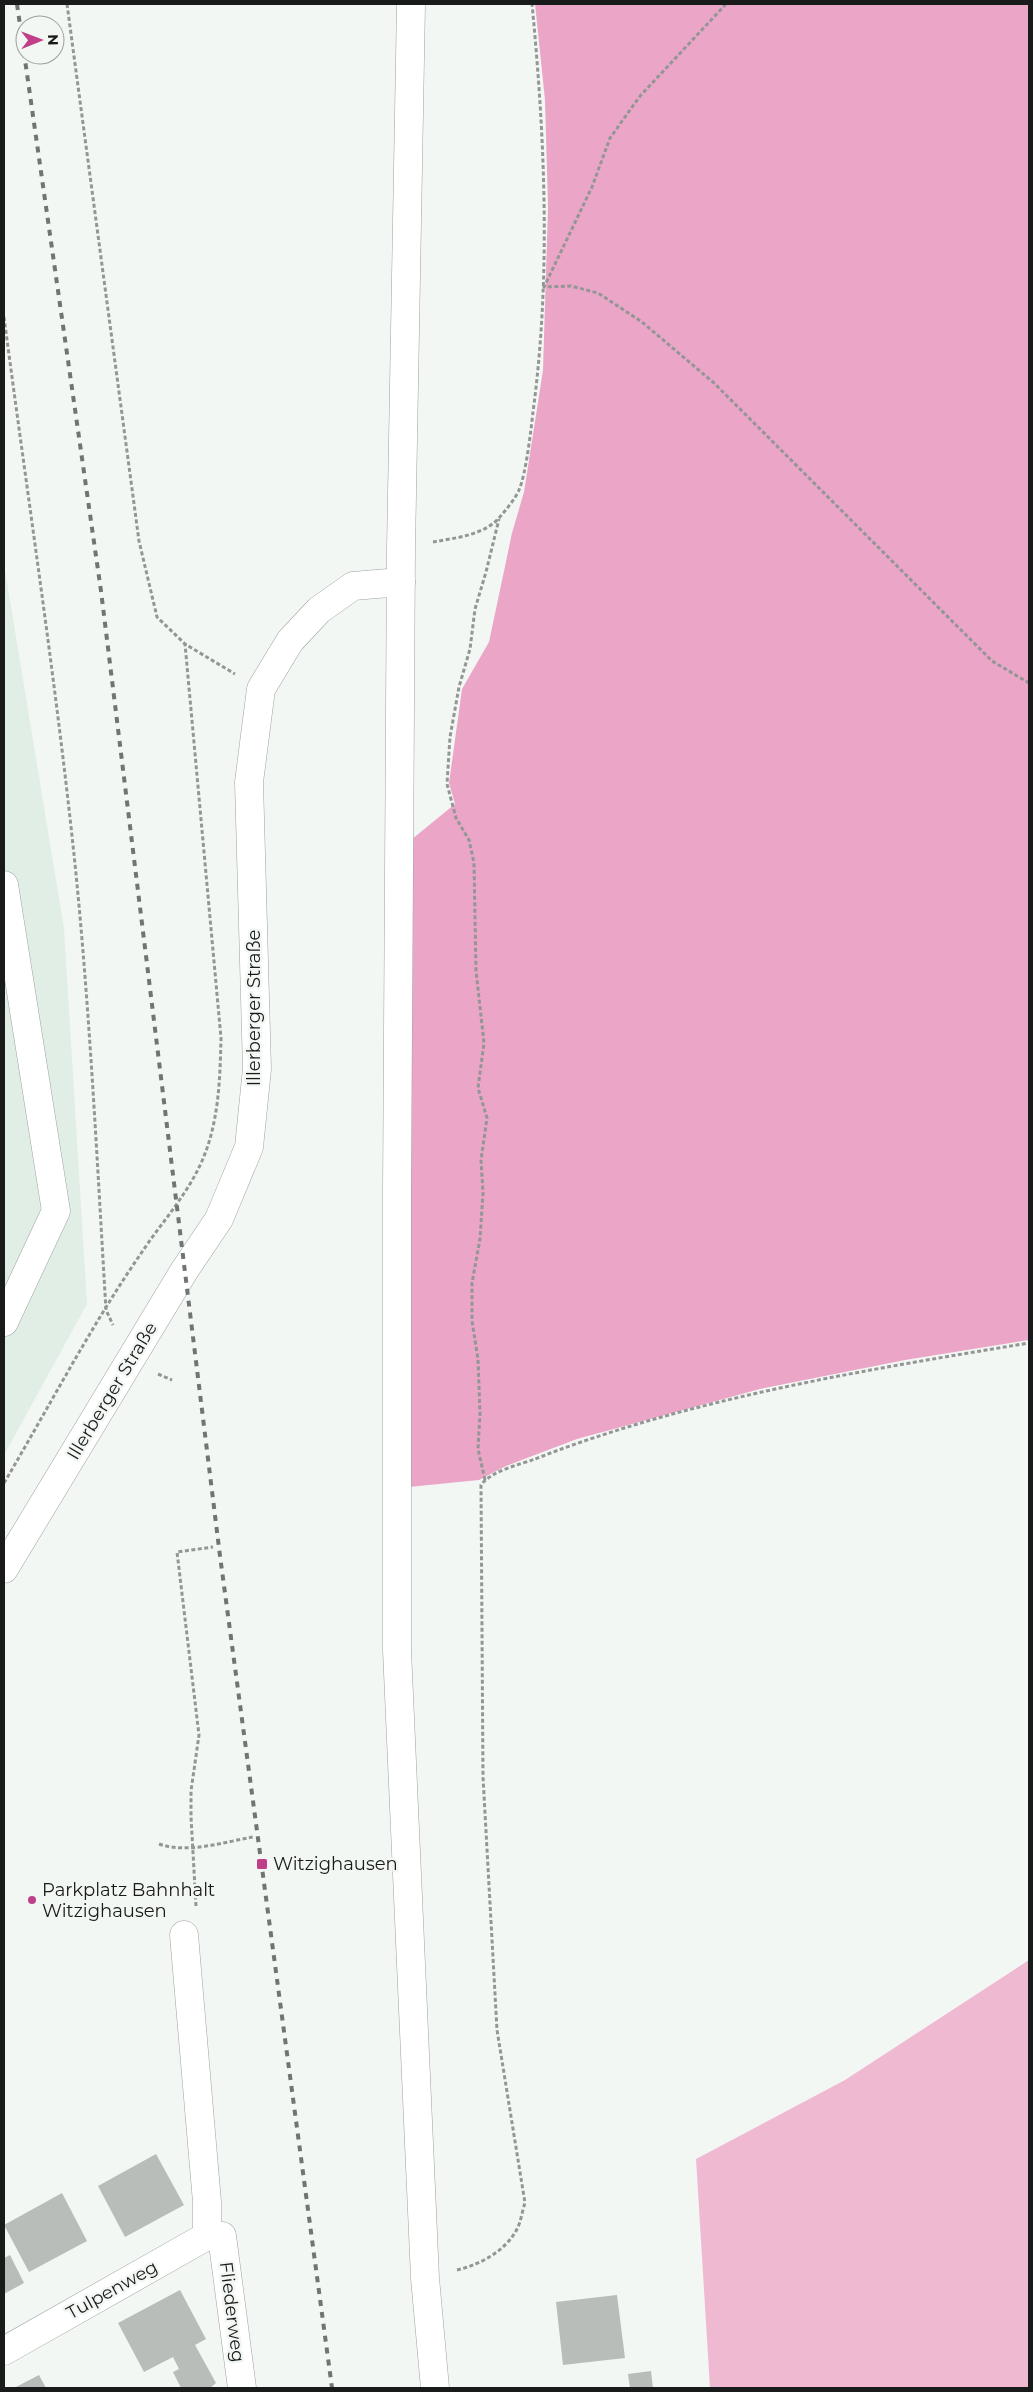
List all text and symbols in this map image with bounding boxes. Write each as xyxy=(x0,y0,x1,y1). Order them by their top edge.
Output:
north arrow xyxy=(15,15,65,65)
text: N xyxy=(44,34,62,46)
street label: Illerberger Straße xyxy=(243,930,265,1086)
street label: Illerberger Straße xyxy=(62,1318,162,1464)
place label: Witzighausen xyxy=(273,1853,398,1875)
marker: Witzighausen xyxy=(255,1857,269,1871)
place label: Parkplatz Bahnhalt Witzighausen xyxy=(42,1879,215,1922)
marker: Parkplatz Bahnhalt Witzighausen xyxy=(26,1894,38,1906)
street label: Tulpenweg xyxy=(63,2256,161,2324)
street label: Fliederweg xyxy=(215,2260,249,2364)

